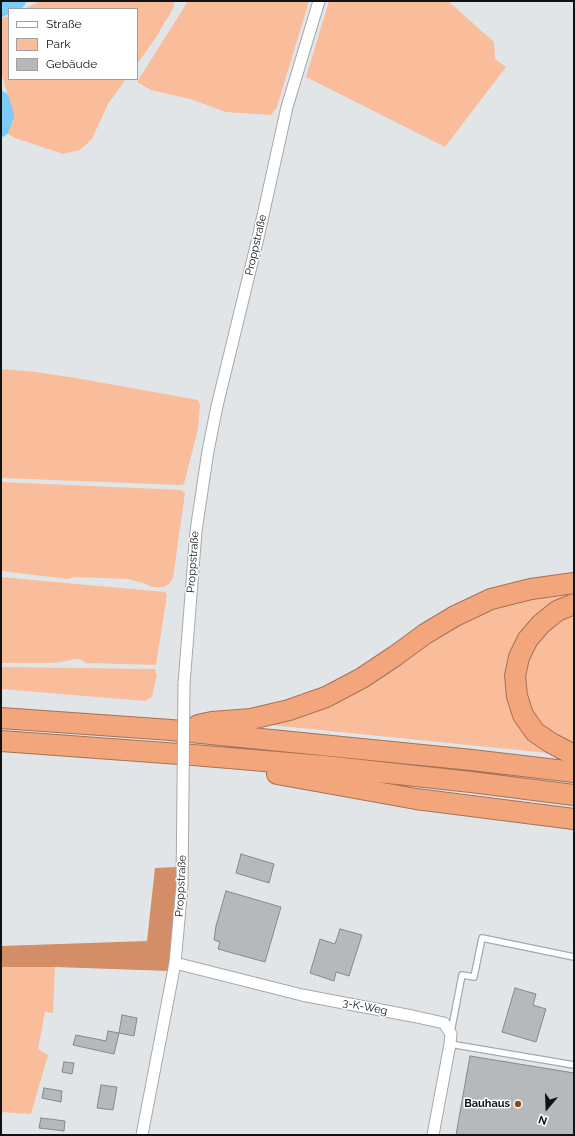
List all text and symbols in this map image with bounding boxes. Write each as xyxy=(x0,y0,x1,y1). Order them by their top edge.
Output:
legend xyxy=(8,8,138,80)
text: Straße xyxy=(46,17,82,31)
text: Park xyxy=(46,37,71,51)
text: Gebäude xyxy=(46,57,97,71)
street label: Proppstraße xyxy=(243,213,269,277)
street label: Proppstraße xyxy=(184,531,202,593)
street label: Proppstraße xyxy=(173,855,189,917)
street label: 3-K-Weg xyxy=(341,996,389,1018)
north arrow xyxy=(527,1088,567,1128)
place label: Bauhaus xyxy=(464,1097,510,1111)
marker: Bauhaus xyxy=(513,1099,523,1109)
text: N xyxy=(537,1112,549,1127)

